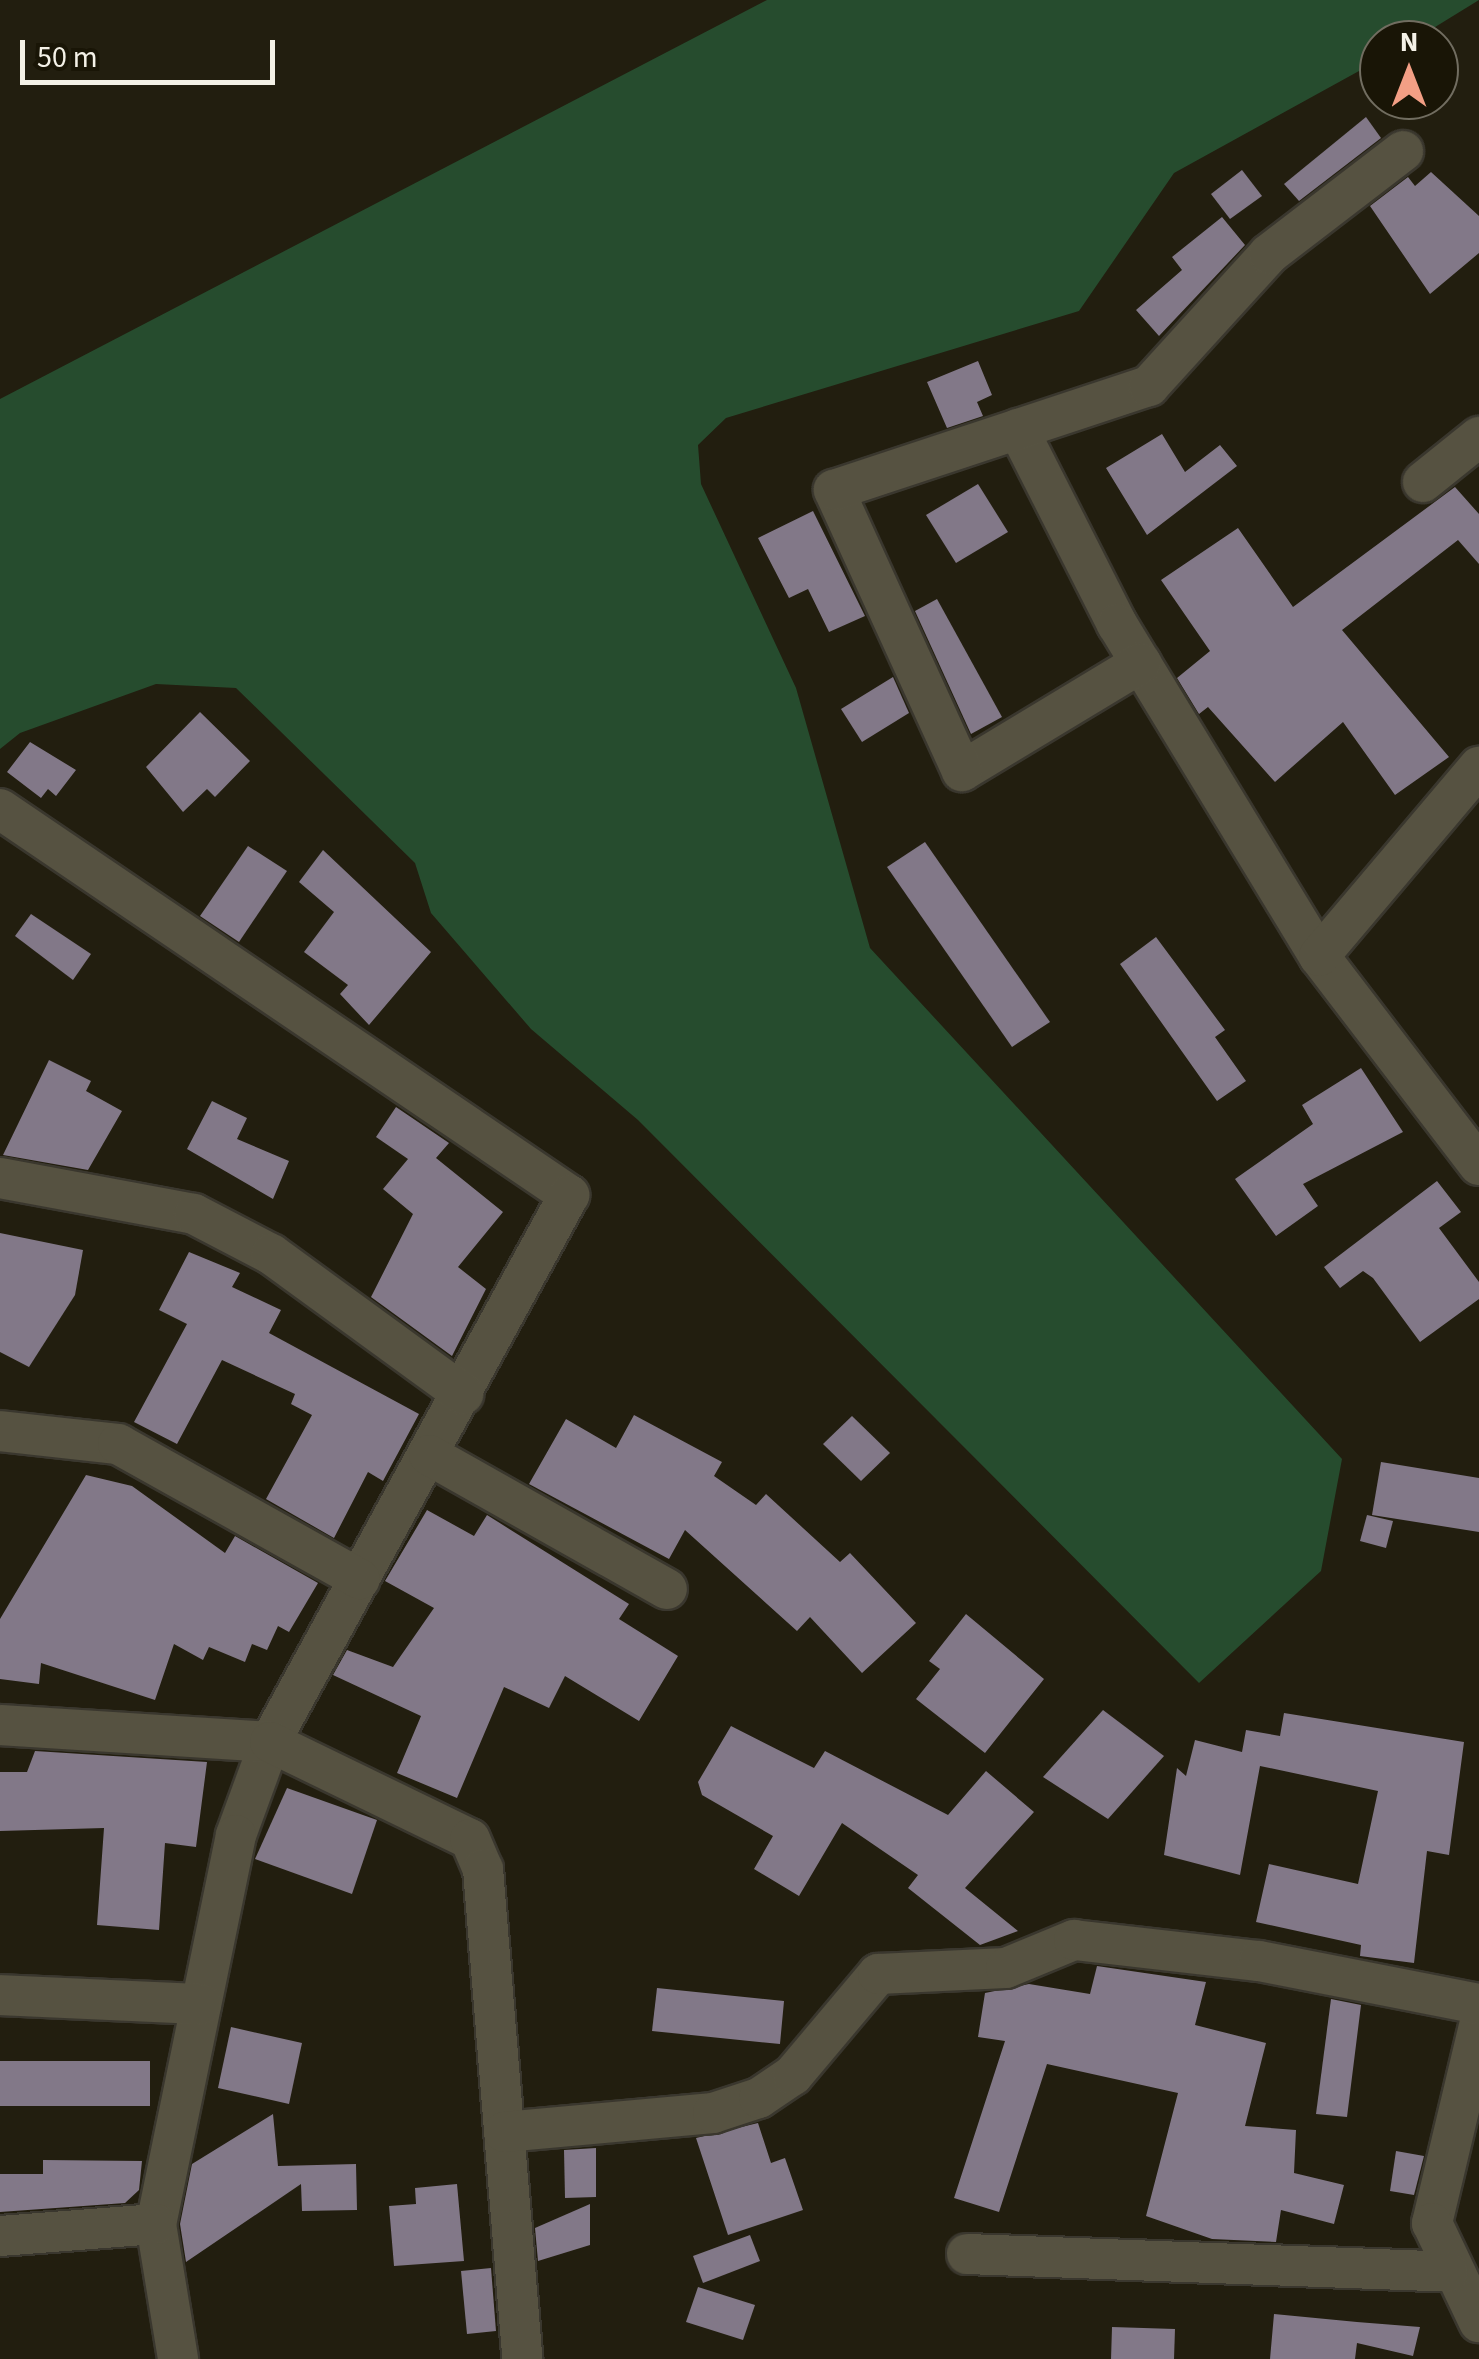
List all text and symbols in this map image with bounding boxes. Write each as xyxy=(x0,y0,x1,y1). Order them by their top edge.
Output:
scale bar xyxy=(25,20,280,82)
north arrow xyxy=(1359,20,1459,120)
text: N xyxy=(1400,22,1418,62)
text: 50 m xyxy=(37,36,98,79)

